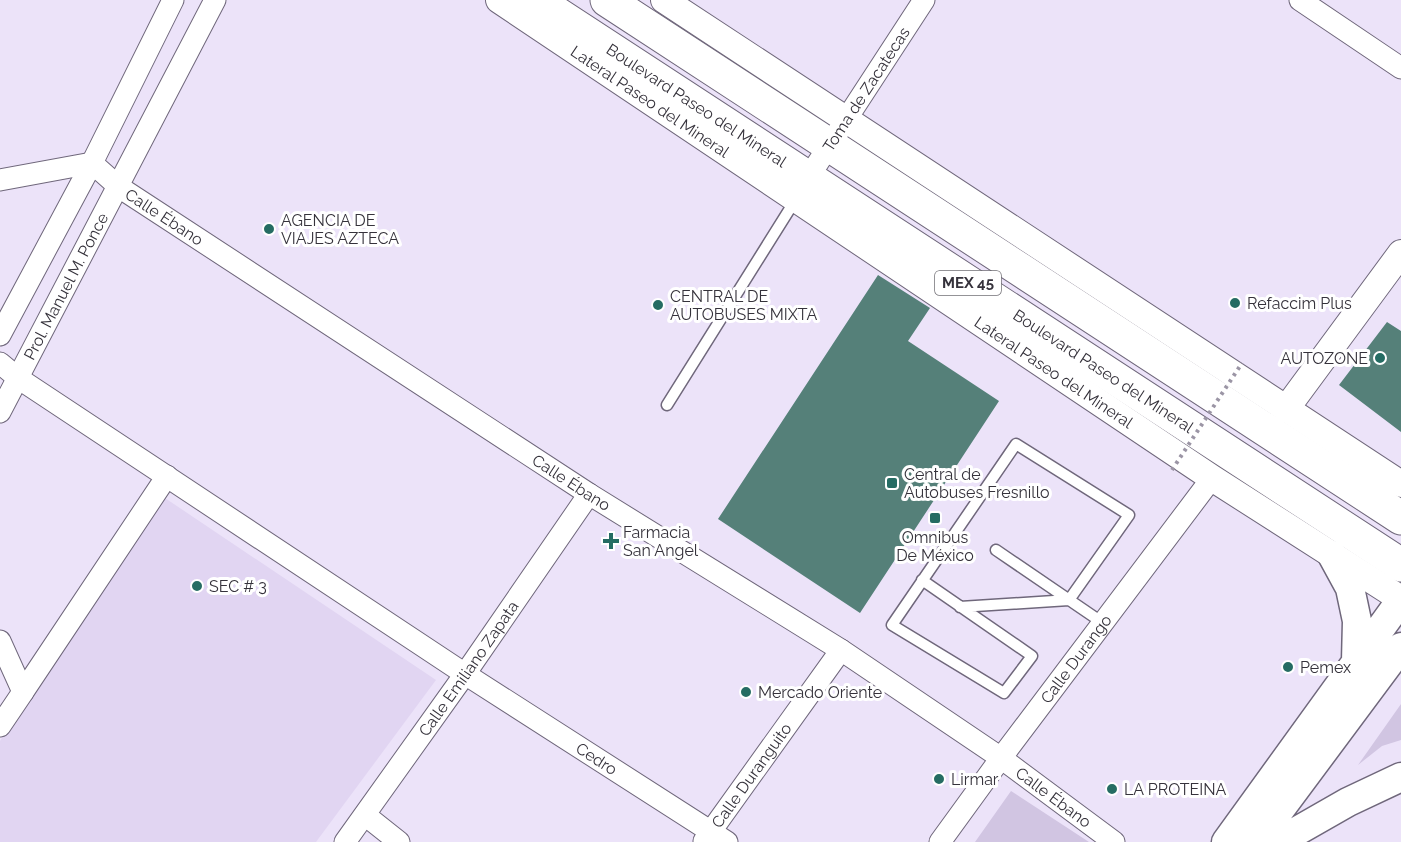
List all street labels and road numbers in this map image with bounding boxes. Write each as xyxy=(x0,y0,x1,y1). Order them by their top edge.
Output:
street label: Toma de Zacatecas xyxy=(818,23,913,155)
street label: Boulevard Paseo del Mineral xyxy=(603,39,791,171)
street label: Lateral Paseo del Mineral xyxy=(567,42,733,162)
street label: Calle Ébano xyxy=(122,184,207,249)
street label: Prol. Manuel M. Ponce xyxy=(20,209,112,363)
road number: MEX 45 xyxy=(935,271,1001,295)
street label: Boulevard Paseo del Mineral xyxy=(1010,305,1198,437)
street label: Lateral Paseo del Mineral xyxy=(971,312,1137,432)
street label: Calle Ébano xyxy=(529,450,614,514)
street label: Calle Emiliano Zapata xyxy=(414,597,522,740)
street label: Calle Durango xyxy=(1036,611,1115,707)
street label: Calle Duranguito xyxy=(707,719,795,831)
street label: Cedro xyxy=(573,738,621,779)
street label: Calle Ébano xyxy=(1012,763,1095,831)

